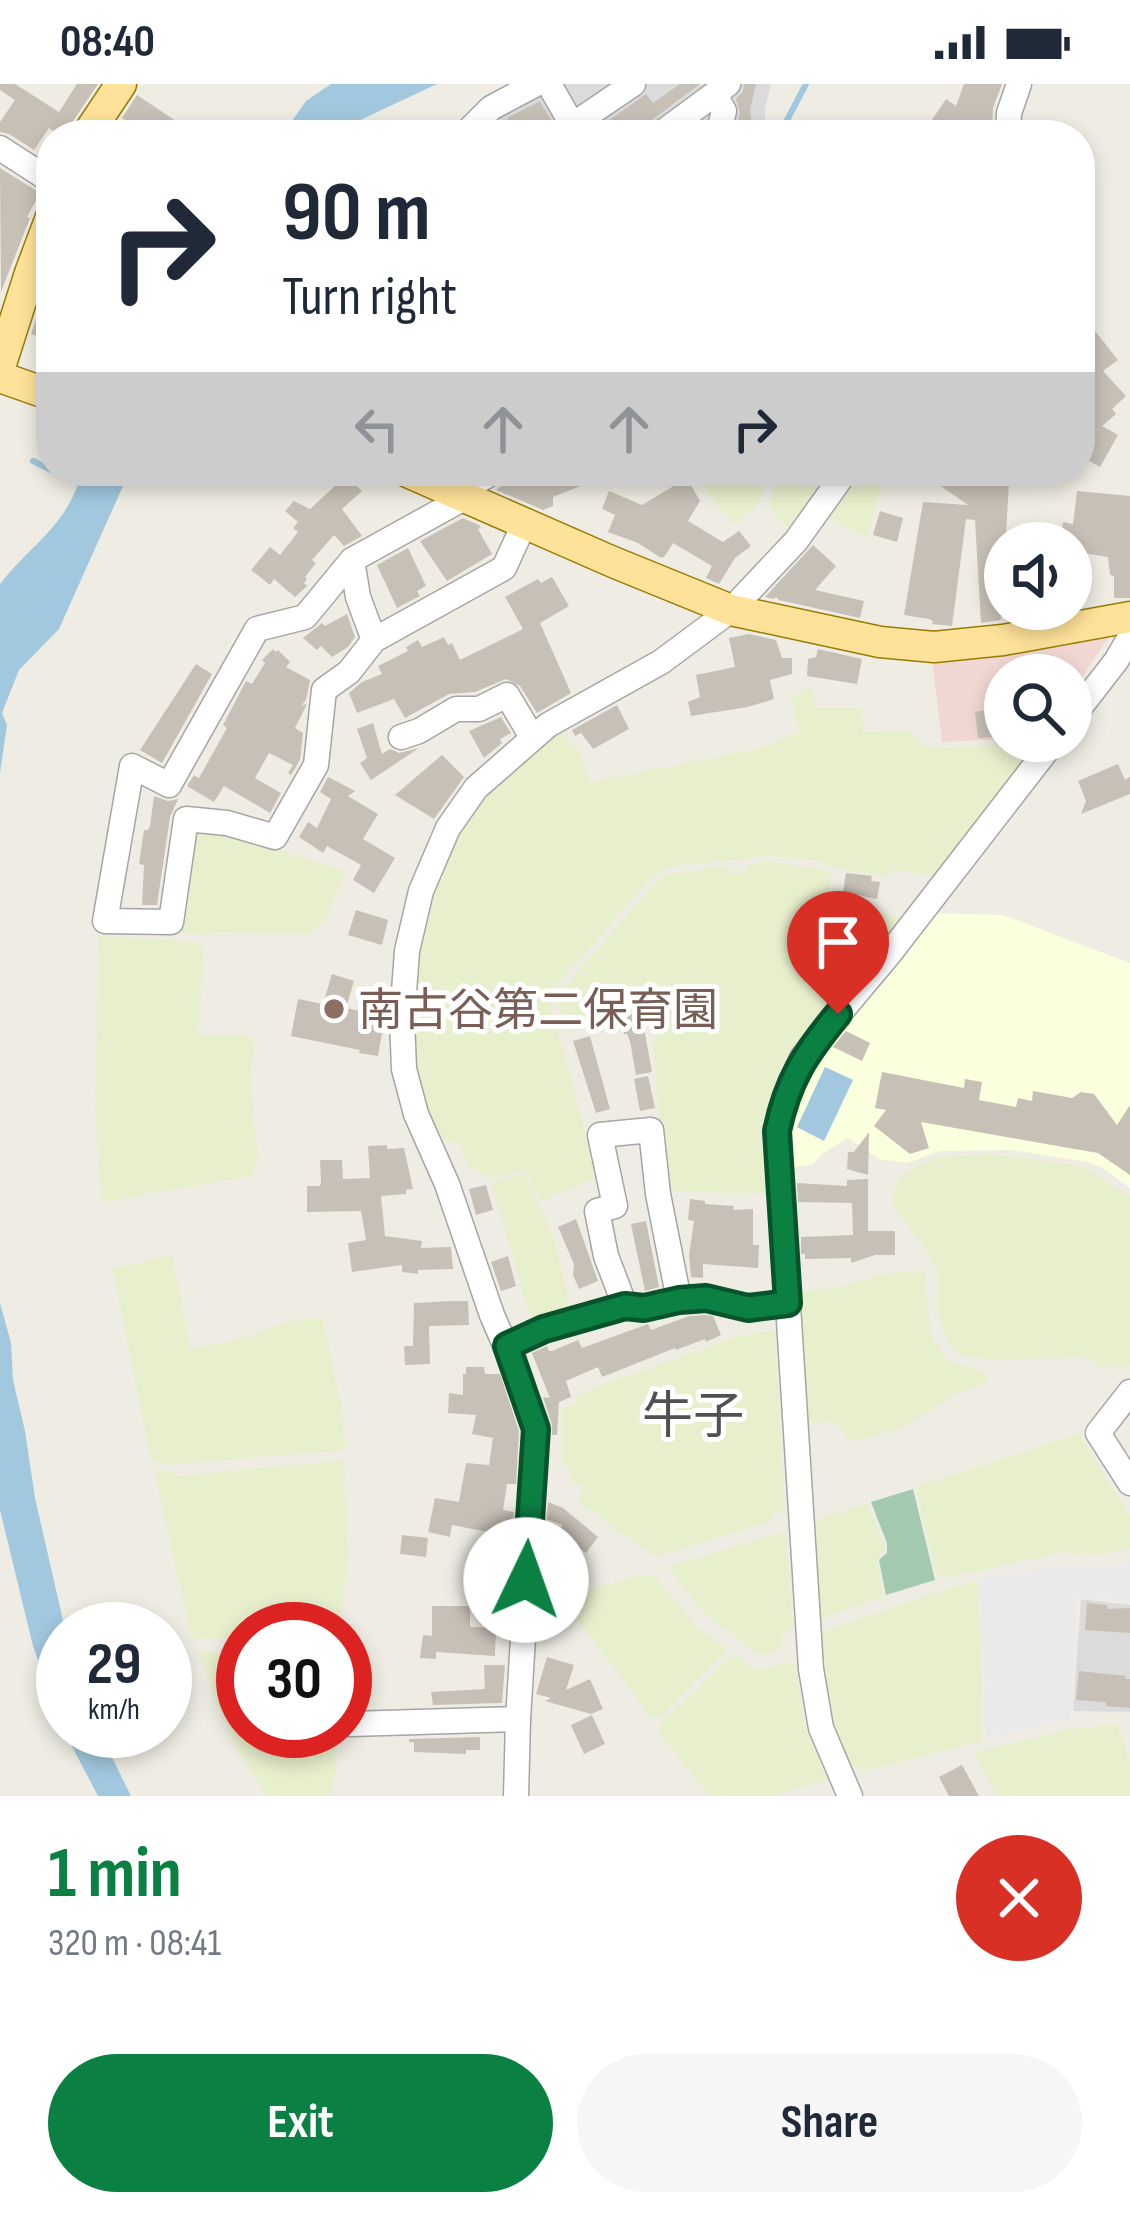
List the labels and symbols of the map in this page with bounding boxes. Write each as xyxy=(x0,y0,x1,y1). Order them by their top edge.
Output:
pin xyxy=(787,891,889,1014)
place label: 南古谷第二保育園 xyxy=(358,984,718,1039)
marker: 南古谷第二保育園 xyxy=(321,996,347,1022)
district label: 牛子 xyxy=(642,1387,744,1448)
position arrow xyxy=(463,1517,589,1643)
speed limit sign: 30 xyxy=(216,1602,372,1758)

